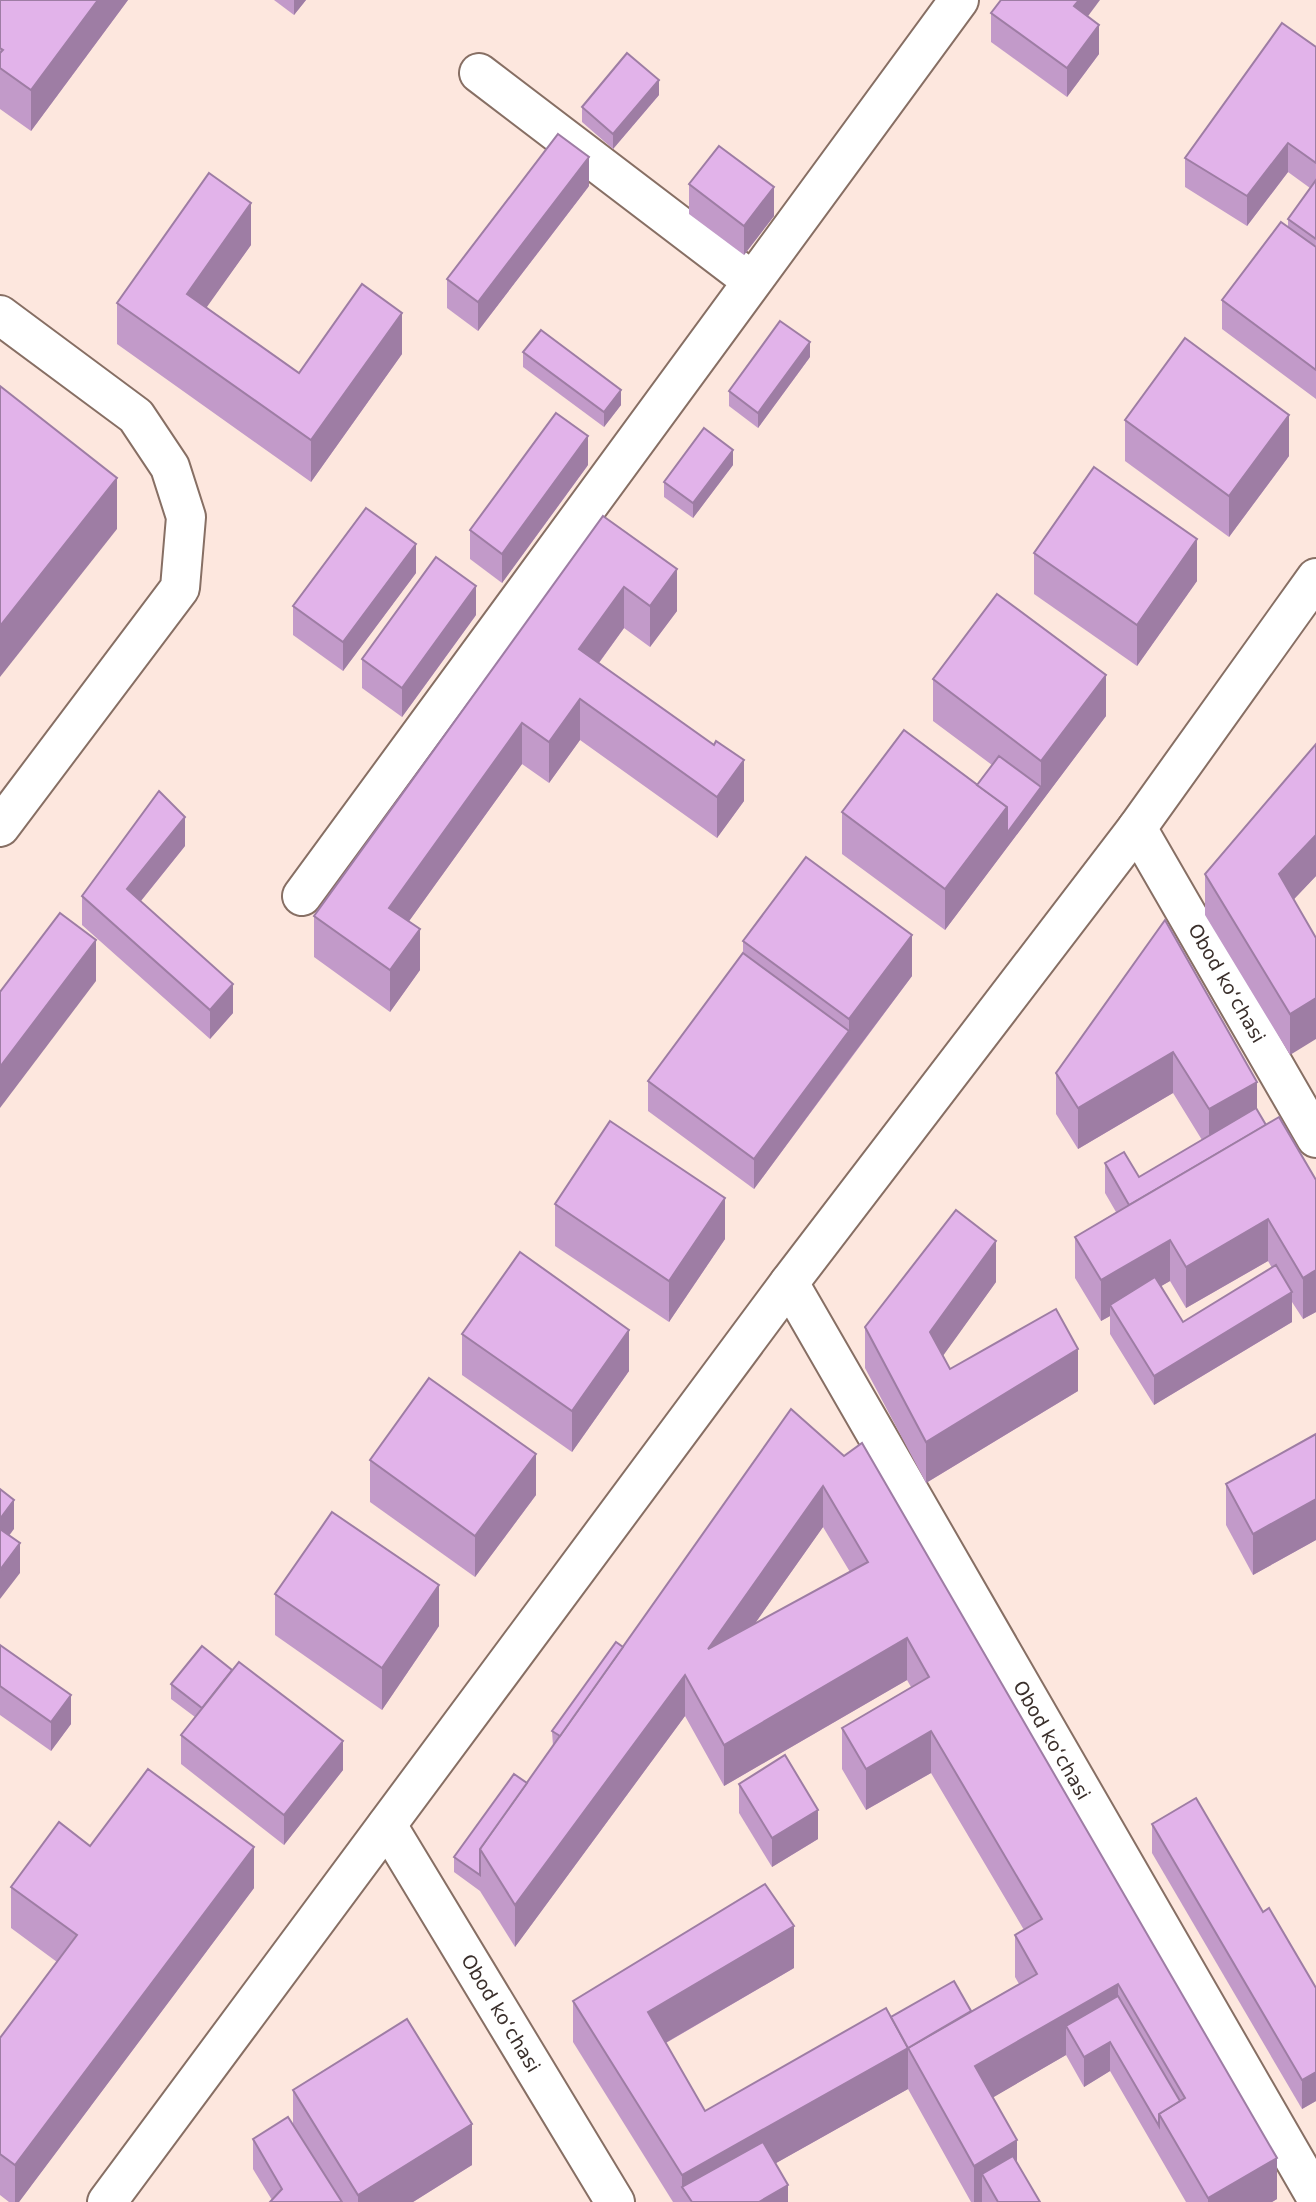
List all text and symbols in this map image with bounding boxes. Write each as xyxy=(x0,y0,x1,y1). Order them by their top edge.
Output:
street label: Obod koʻchasi xyxy=(1184,919,1270,1047)
street label: Obod koʻchasi xyxy=(1009,1676,1095,1804)
street label: Obod koʻchasi xyxy=(457,1950,545,2076)

